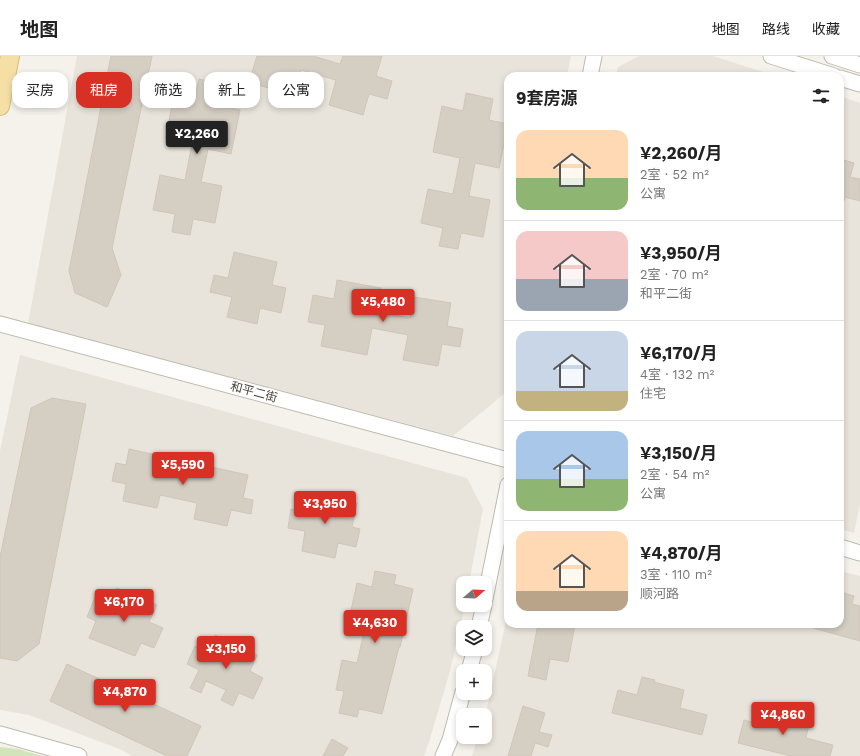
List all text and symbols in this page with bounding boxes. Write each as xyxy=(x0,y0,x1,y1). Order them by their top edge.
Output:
text: 地图 xyxy=(20,18,58,41)
text: 地图 xyxy=(712,21,740,37)
text: 路线 xyxy=(762,21,790,37)
text: 收藏 xyxy=(812,21,840,37)
chip: 买房 xyxy=(12,72,68,108)
chip: 租房 xyxy=(76,72,132,108)
chip: 筛选 xyxy=(140,72,196,108)
chip: 新上 xyxy=(204,72,260,108)
chip: 公寓 xyxy=(268,72,324,108)
icon: filters xyxy=(810,85,832,107)
text: 9套房源 xyxy=(516,88,577,108)
pin: ¥2,260 xyxy=(164,121,230,155)
text: ¥2,260 xyxy=(175,126,219,141)
text: ¥2,260/月 xyxy=(640,143,723,163)
icon: home xyxy=(548,146,596,194)
text: 2室 · 52 m² xyxy=(640,167,709,182)
text: 公寓 xyxy=(640,186,666,201)
text: ¥3,950/月 xyxy=(640,243,722,263)
icon: home xyxy=(548,247,596,295)
text: 2室 · 70 m² xyxy=(640,267,709,282)
text: 和平二街 xyxy=(640,286,692,301)
pin: ¥5,480 xyxy=(350,289,416,323)
text: ¥5,480 xyxy=(361,294,405,309)
text: ¥6,170/月 xyxy=(640,343,718,363)
icon: home xyxy=(548,347,596,395)
text: 4室 · 132 m² xyxy=(640,367,714,382)
street label: 和平二街 xyxy=(229,379,279,405)
text: 住宅 xyxy=(640,386,666,401)
text: ¥3,150/月 xyxy=(640,443,717,463)
icon: home xyxy=(548,447,596,495)
pin: ¥5,590 xyxy=(150,452,216,486)
text: ¥5,590 xyxy=(161,457,205,472)
text: 2室 · 54 m² xyxy=(640,467,709,482)
text: 公寓 xyxy=(640,486,666,501)
pin: ¥3,950 xyxy=(292,491,358,525)
text: ¥3,950 xyxy=(303,496,347,511)
text: ¥4,870/月 xyxy=(640,543,723,563)
icon: home xyxy=(548,547,596,595)
text: 3室 · 110 m² xyxy=(640,567,712,582)
north arrow xyxy=(456,576,492,612)
map controls xyxy=(456,576,492,744)
text: 顺河路 xyxy=(640,586,679,601)
pin: ¥6,170 xyxy=(91,589,157,623)
text: ¥6,170 xyxy=(104,594,144,609)
pin: ¥4,630 xyxy=(342,610,408,644)
text: ¥4,630 xyxy=(353,615,397,630)
button: layers xyxy=(456,620,492,656)
pin: ¥3,150 xyxy=(193,636,259,670)
text: ¥3,150 xyxy=(206,641,246,656)
button: + xyxy=(456,664,492,700)
pin: ¥4,870 xyxy=(92,679,158,713)
text: ¥4,870 xyxy=(103,684,147,699)
pin: ¥4,860 xyxy=(750,702,816,736)
text: ¥4,860 xyxy=(760,707,806,722)
button: − xyxy=(456,708,492,744)

